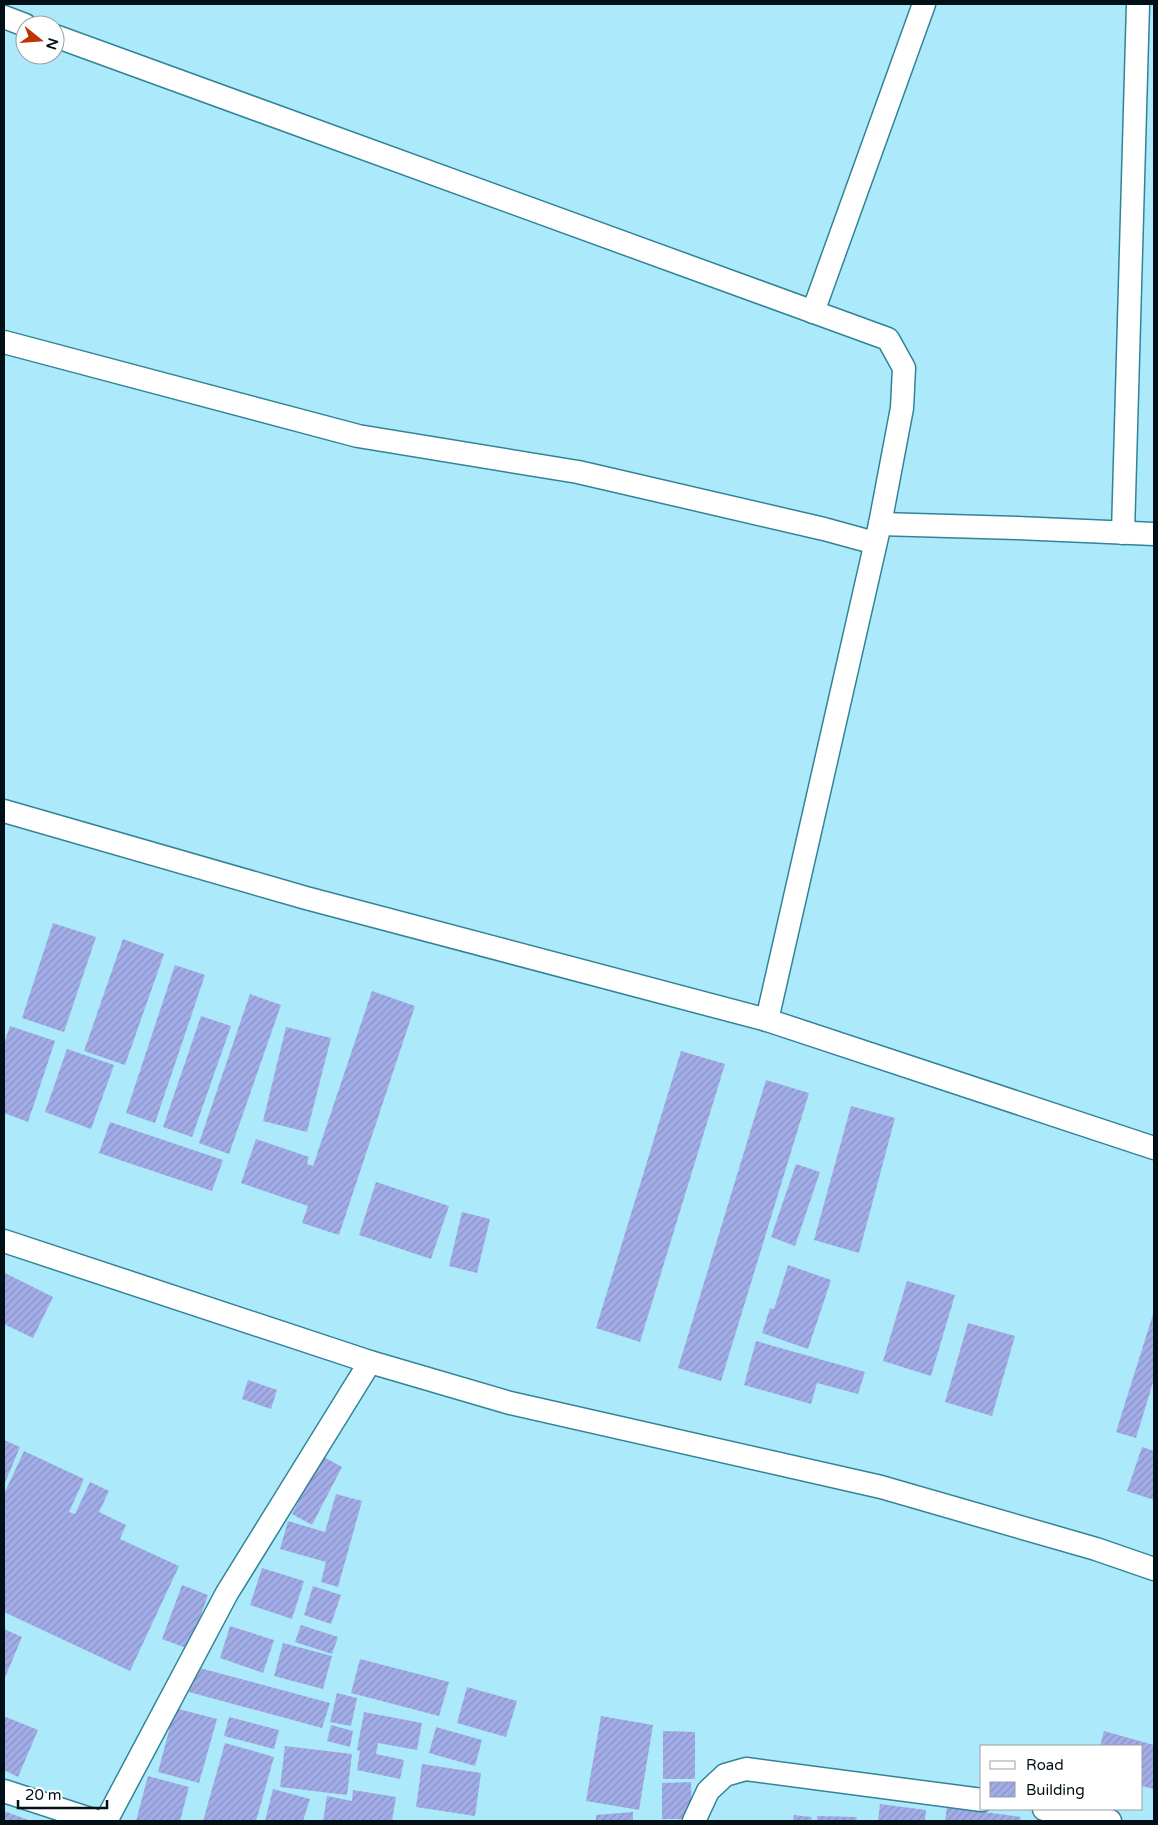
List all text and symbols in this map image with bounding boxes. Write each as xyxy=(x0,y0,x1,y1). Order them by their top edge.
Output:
north arrow xyxy=(15,15,65,65)
text: N xyxy=(42,36,62,52)
legend xyxy=(980,1745,1143,1810)
text: Road xyxy=(1026,1756,1064,1774)
scale bar xyxy=(18,1778,106,1810)
text: Building xyxy=(1026,1781,1085,1799)
text: 20 m xyxy=(25,1786,62,1804)

